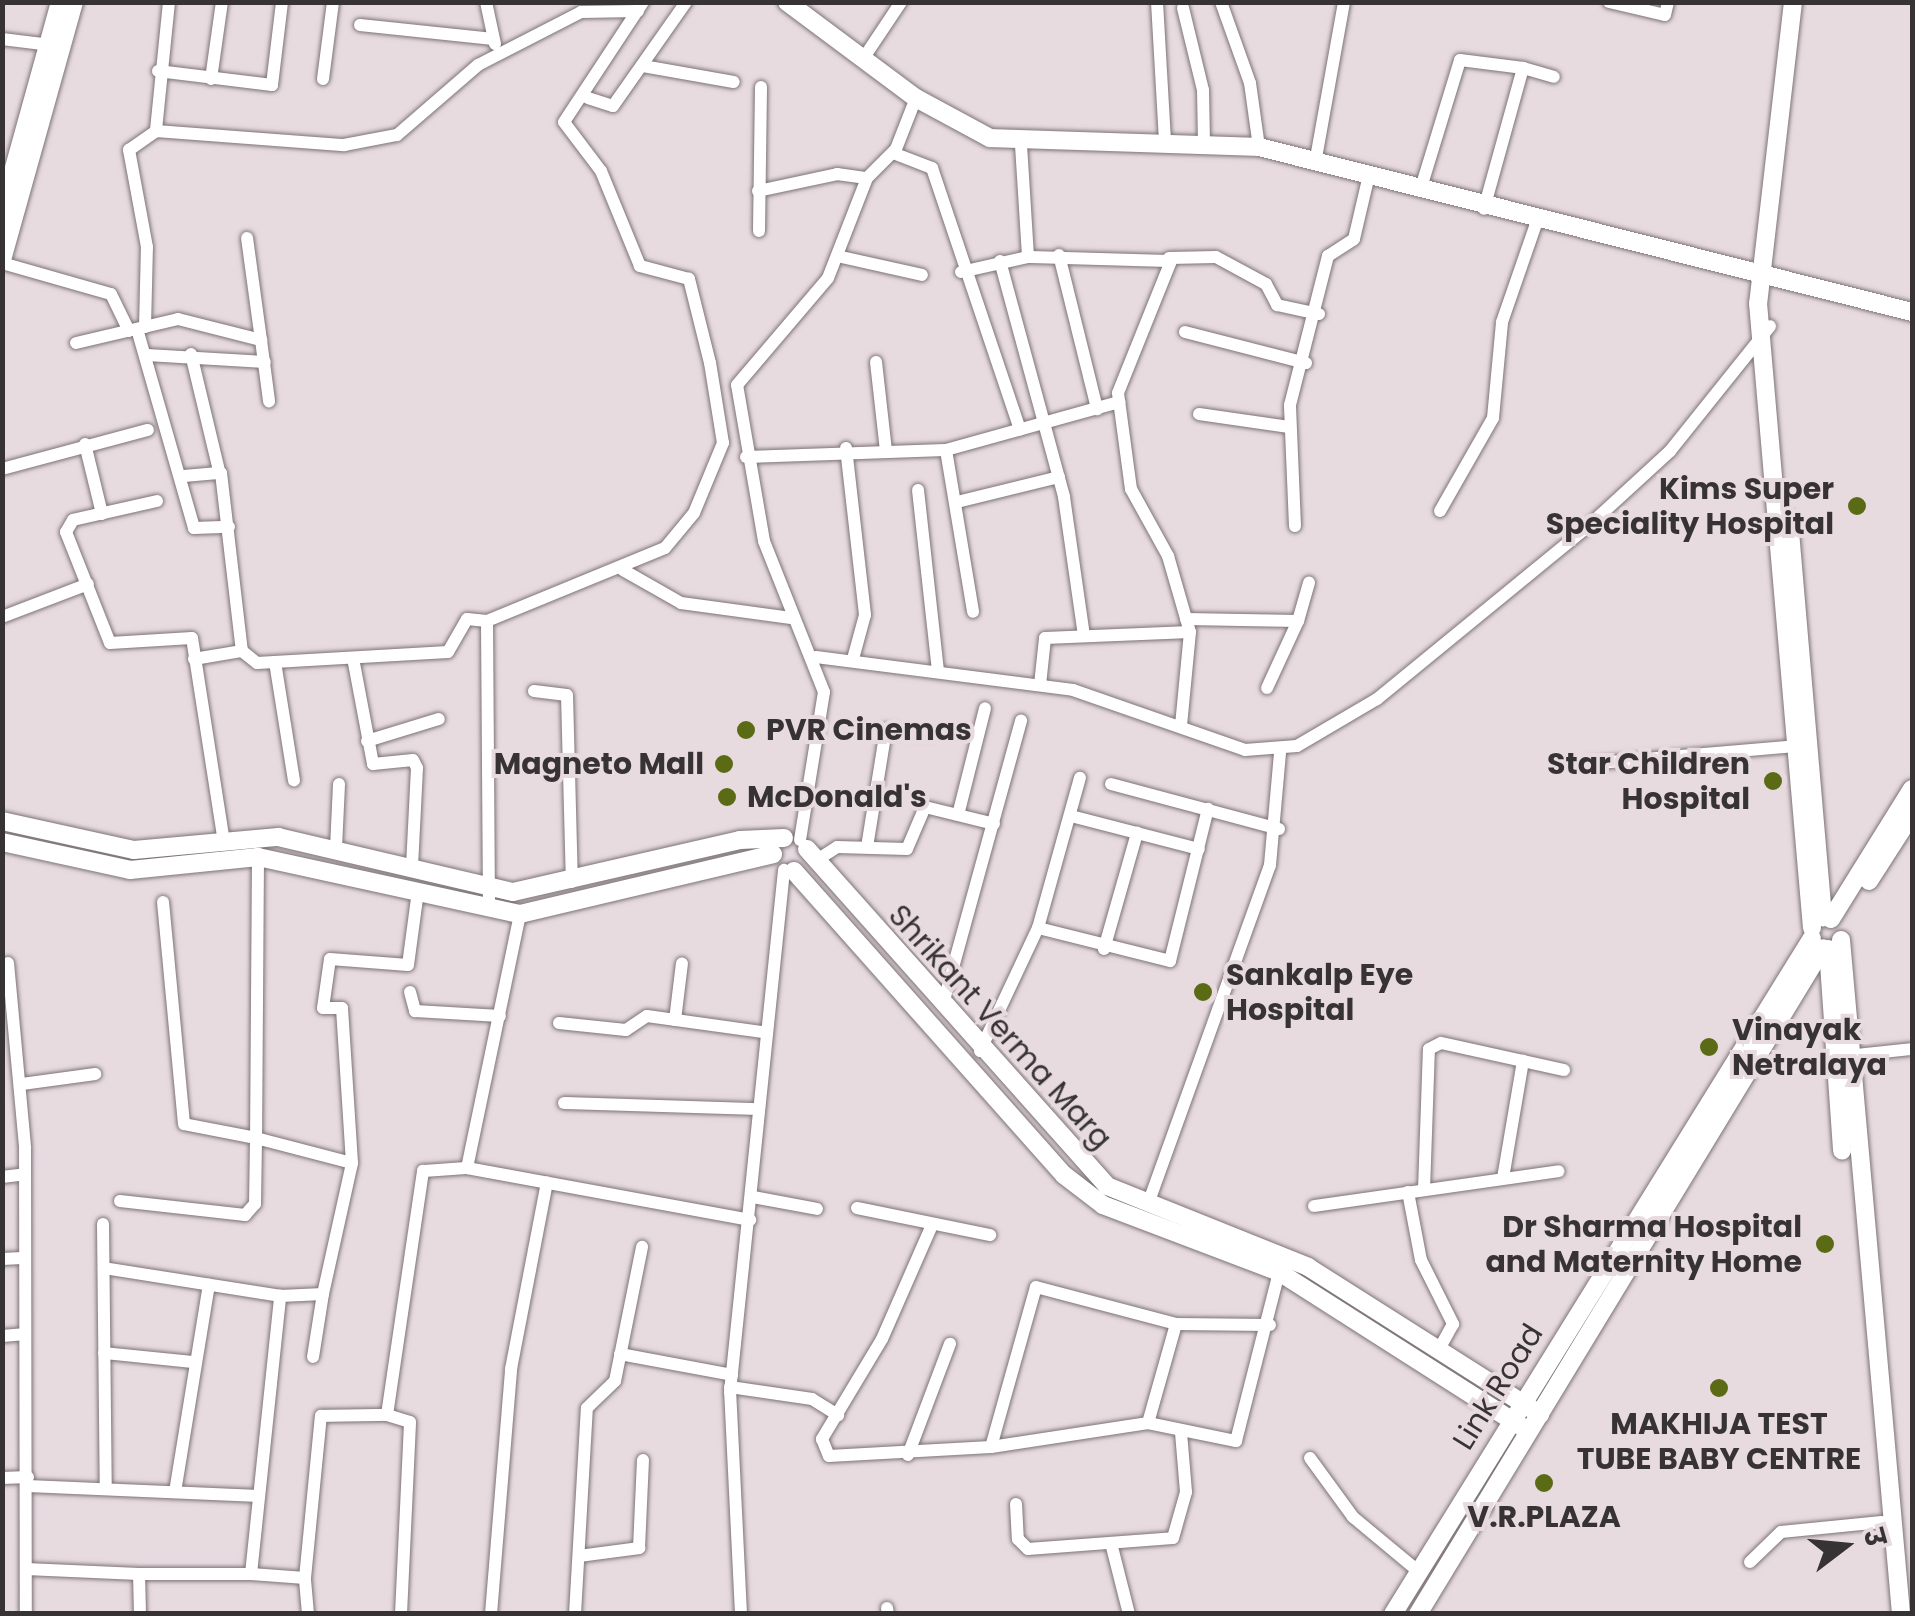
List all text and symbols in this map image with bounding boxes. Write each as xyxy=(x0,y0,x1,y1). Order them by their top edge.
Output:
place label: Kims Super Speciality Hospital xyxy=(1546,471,1834,542)
marker: Kims Super Speciality Hospital xyxy=(1844,493,1870,519)
place label: PVR Cinemas xyxy=(766,712,972,748)
marker: PVR Cinemas xyxy=(735,719,757,741)
place label: Magneto Mall xyxy=(494,746,704,782)
place label: Star Children Hospital xyxy=(1547,746,1750,816)
marker: Magneto Mall xyxy=(713,753,735,775)
marker: Star Children Hospital xyxy=(1760,768,1786,794)
place label: McDonald's xyxy=(747,779,927,815)
marker: McDonald's xyxy=(716,786,738,808)
street label: Shrikant Verma Marg xyxy=(881,898,1119,1156)
place label: Sankalp Eye Hospital xyxy=(1226,957,1413,1028)
marker: Sankalp Eye Hospital xyxy=(1190,979,1216,1005)
place label: Vinayak Netralaya xyxy=(1732,1012,1887,1082)
marker: Vinayak Netralaya xyxy=(1696,1034,1722,1060)
place label: Dr Sharma Hospital and Maternity Home xyxy=(1485,1209,1802,1280)
marker: Dr Sharma Hospital and Maternity Home xyxy=(1812,1231,1838,1257)
street label: Link Road xyxy=(1445,1318,1551,1456)
marker: MAKHIJA TEST TUBE BABY CENTRE xyxy=(1706,1375,1732,1401)
place label: MAKHIJA TEST TUBE BABY CENTRE xyxy=(1577,1406,1861,1476)
marker: V.R.PLAZA xyxy=(1533,1472,1555,1494)
north arrow xyxy=(1795,1496,1895,1596)
place label: V.R.PLAZA xyxy=(1467,1499,1621,1535)
text: उ xyxy=(1853,1525,1895,1551)

